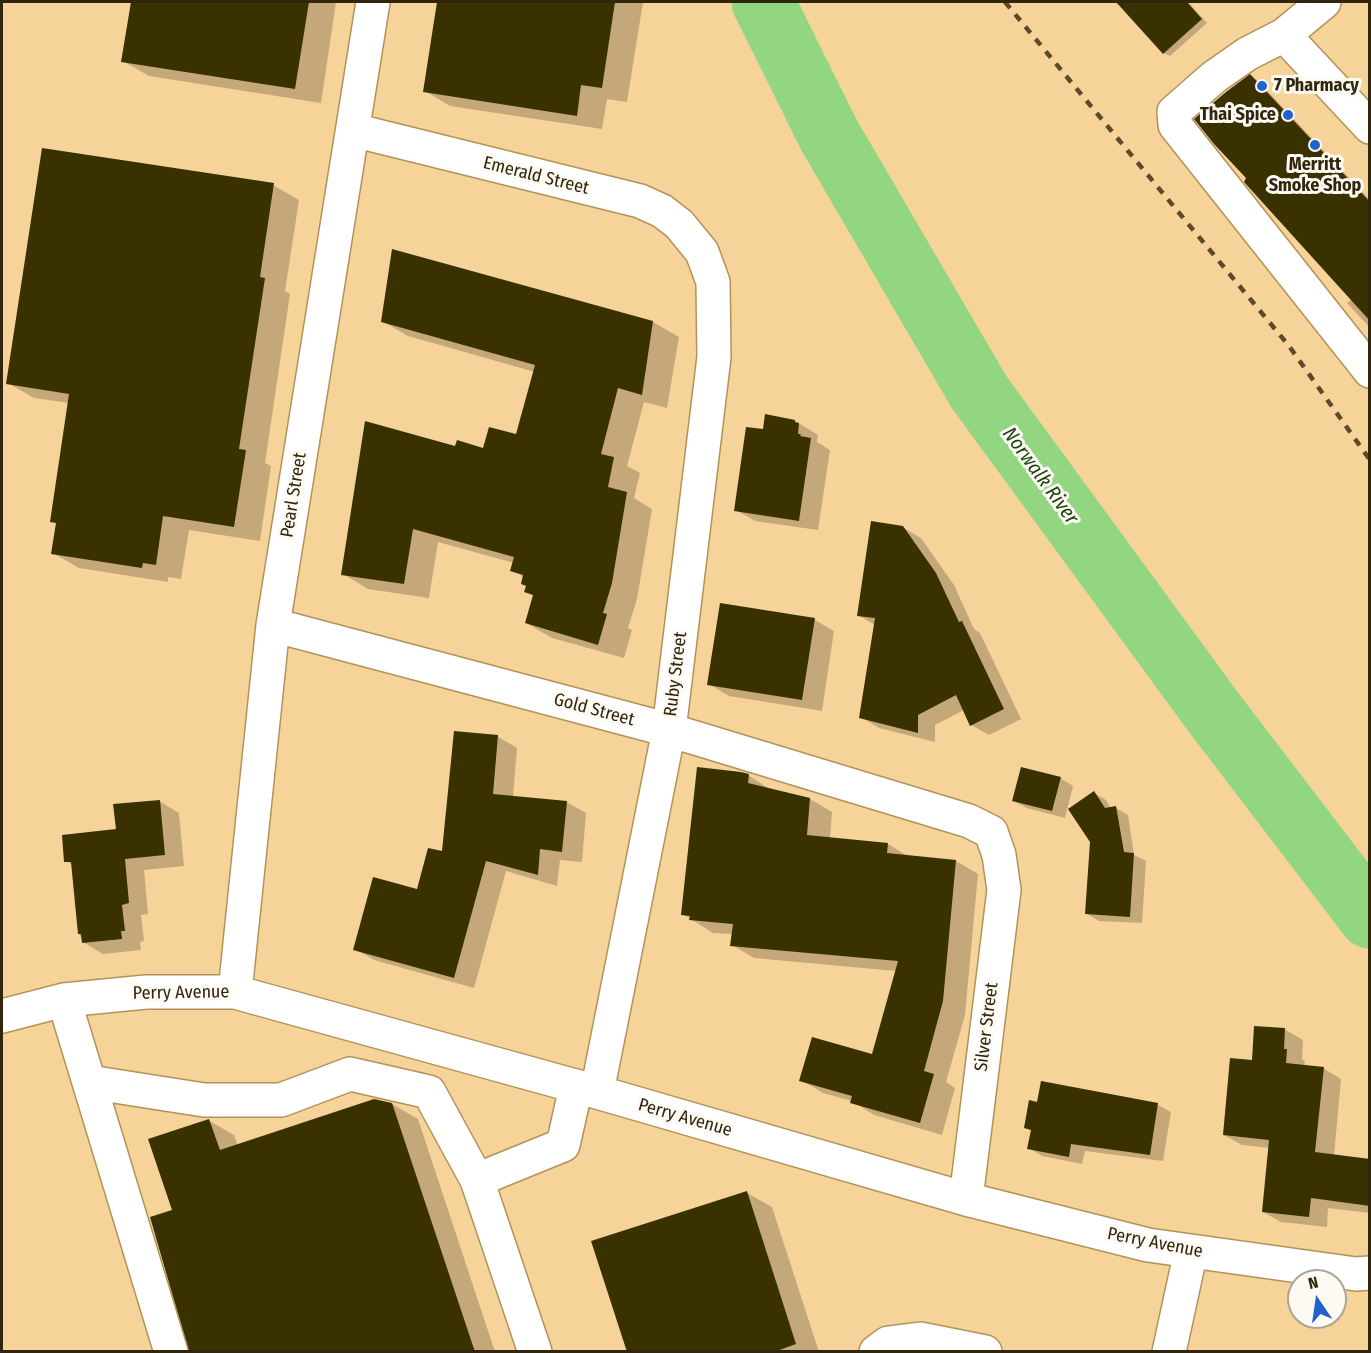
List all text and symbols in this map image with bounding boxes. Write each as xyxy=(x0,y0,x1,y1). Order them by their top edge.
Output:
place label: 7 Pharmacy xyxy=(1274,75,1359,97)
marker: 7 Pharmacy xyxy=(1255,79,1269,93)
place label: Thai Spice xyxy=(1200,104,1276,126)
marker: Thai Spice xyxy=(1281,108,1295,122)
marker: Merritt Smoke Shop xyxy=(1308,138,1322,152)
street label: Emerald Street xyxy=(481,152,591,200)
place label: Merritt Smoke Shop xyxy=(1269,154,1361,196)
water label: Norwalk River xyxy=(997,423,1083,529)
street label: Pearl Street xyxy=(277,451,311,539)
street label: Ruby Street xyxy=(660,630,692,718)
street label: Gold Street xyxy=(551,689,637,731)
street label: Perry Avenue xyxy=(132,981,230,1005)
street label: Silver Street xyxy=(971,981,1003,1073)
street label: Perry Avenue xyxy=(636,1094,734,1142)
street label: Perry Avenue xyxy=(1105,1223,1205,1263)
north arrow xyxy=(1287,1269,1347,1329)
text: N xyxy=(1306,1273,1320,1293)

